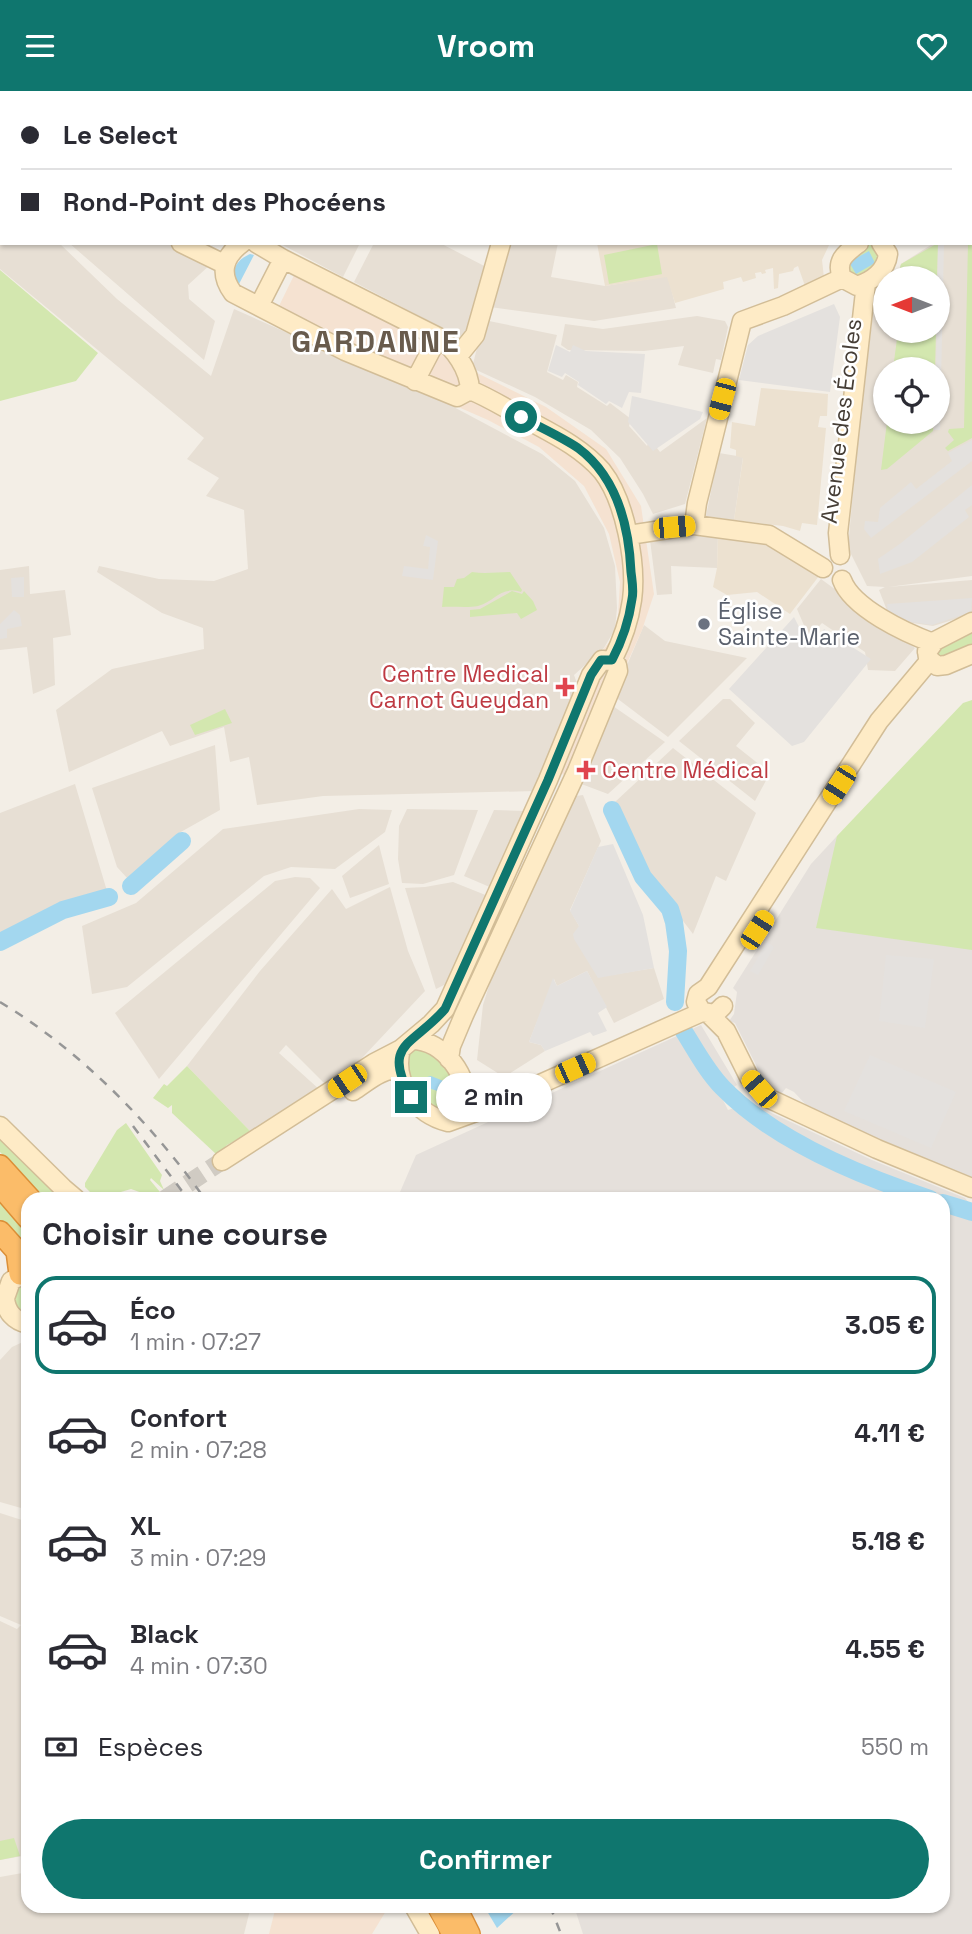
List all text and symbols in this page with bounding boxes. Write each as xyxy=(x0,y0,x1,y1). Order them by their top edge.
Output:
text: Vroom xyxy=(437,26,535,66)
icon: menu xyxy=(21,27,59,65)
icon: heart xyxy=(913,27,951,65)
text: Le Select xyxy=(63,118,178,152)
text: Rond-Point des Phocéens xyxy=(63,185,386,219)
north arrow xyxy=(873,266,950,343)
map controls xyxy=(873,266,950,434)
street label: Avenue des Écoles xyxy=(814,317,868,525)
district label: GARDANNE xyxy=(291,322,461,361)
button: locate xyxy=(873,357,950,434)
car xyxy=(707,376,738,422)
route start xyxy=(505,401,537,433)
car xyxy=(653,515,696,539)
place label: Église Sainte-Marie xyxy=(718,596,860,652)
marker: Église Sainte-Marie xyxy=(696,616,712,632)
place label: Centre Medical Carnot Gueydan xyxy=(369,659,549,715)
marker: Centre Medical Carnot Gueydan xyxy=(555,677,575,697)
place label: Centre Médical xyxy=(602,755,769,785)
marker: Centre Médical xyxy=(576,760,596,780)
car xyxy=(819,762,860,808)
car xyxy=(737,907,778,953)
car xyxy=(552,1050,599,1086)
car xyxy=(324,1061,371,1101)
car xyxy=(738,1066,781,1112)
callout: 2 min xyxy=(436,1073,551,1121)
route end xyxy=(395,1081,427,1113)
text: 2 min xyxy=(464,1082,524,1112)
text: Choisir une course xyxy=(42,1214,328,1254)
text: Éco xyxy=(130,1293,176,1327)
icon: car xyxy=(46,1294,109,1357)
text: 3.05 € xyxy=(845,1308,925,1342)
text: 1 min · 07:27 xyxy=(130,1327,261,1357)
text: Confort xyxy=(130,1401,227,1435)
icon: car xyxy=(46,1402,109,1465)
text: 4.11 € xyxy=(854,1416,925,1450)
text: 2 min · 07:28 xyxy=(130,1435,267,1465)
text: XL xyxy=(130,1509,161,1543)
icon: car xyxy=(46,1510,109,1573)
text: 5.18 € xyxy=(851,1524,925,1558)
text: 3 min · 07:29 xyxy=(130,1543,266,1573)
text: Black xyxy=(130,1617,199,1651)
icon: car xyxy=(46,1618,109,1681)
text: 4.55 € xyxy=(845,1632,925,1666)
text: 4 min · 07:30 xyxy=(130,1651,268,1681)
icon: cash xyxy=(42,1728,80,1766)
text: Espèces xyxy=(98,1730,203,1764)
text: 550 m xyxy=(861,1732,929,1762)
button: Confirmer xyxy=(42,1819,929,1899)

